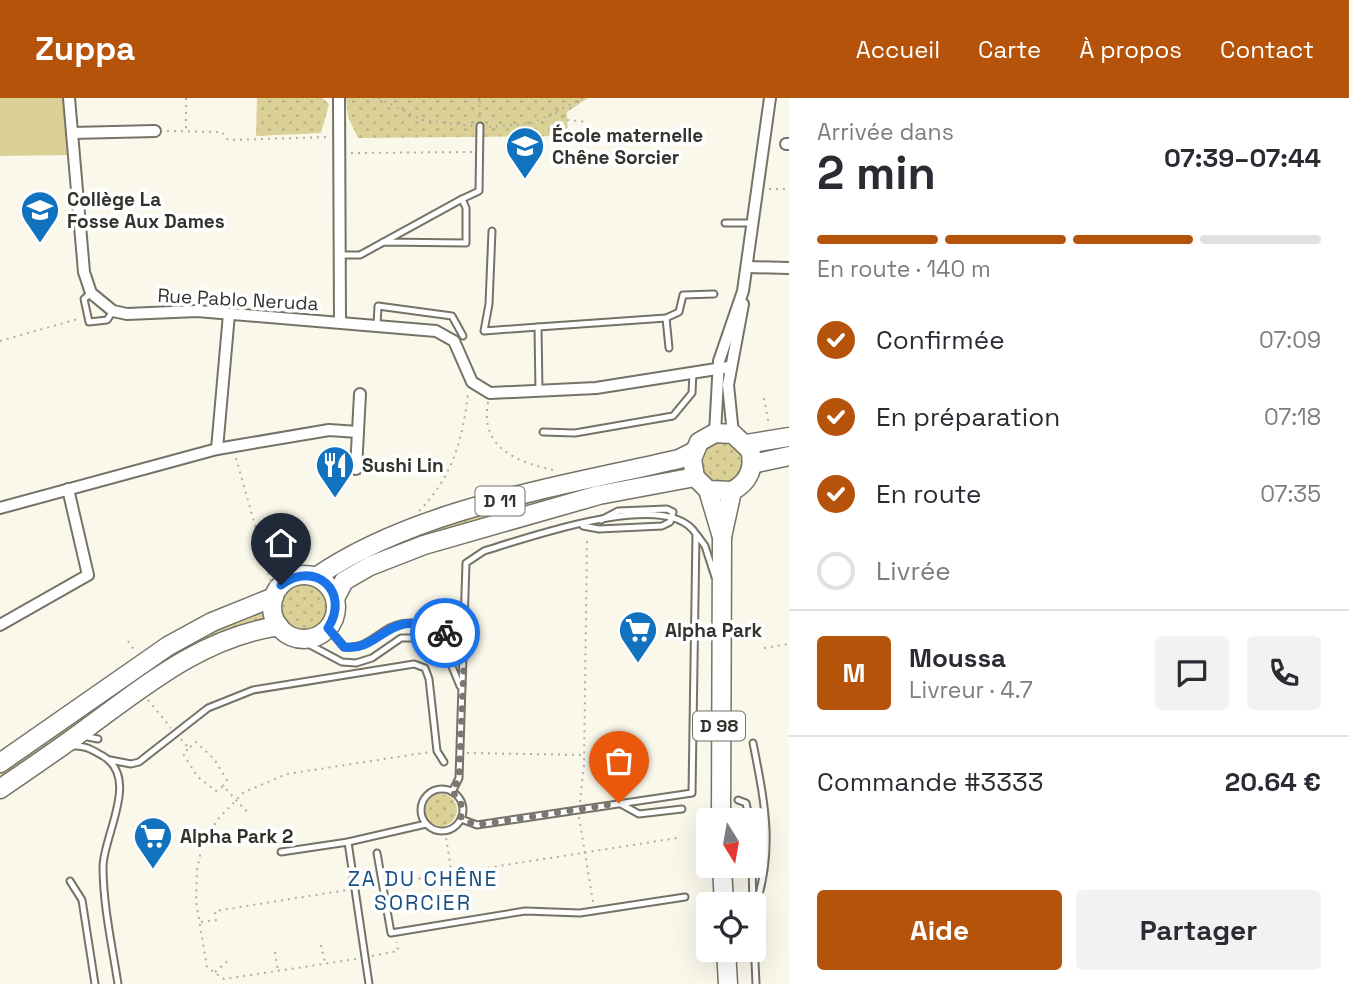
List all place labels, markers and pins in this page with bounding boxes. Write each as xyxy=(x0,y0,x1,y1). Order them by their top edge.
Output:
place label: École maternelle Chêne Sorcier xyxy=(552,123,703,170)
school or university icon: École maternelle Chêne Sorcier xyxy=(504,125,546,180)
place label: Collège La Fosse Aux Dames xyxy=(67,187,225,234)
school or university icon: Collège La Fosse Aux Dames xyxy=(19,189,61,244)
restaurant icon: Sushi Lin xyxy=(314,444,356,499)
place label: Sushi Lin xyxy=(362,453,444,478)
pin xyxy=(251,513,311,585)
supermarket icon: Alpha Park xyxy=(617,609,659,664)
place label: Alpha Park xyxy=(665,618,763,643)
pin xyxy=(589,731,649,803)
supermarket icon: Alpha Park 2 xyxy=(132,815,174,870)
place label: Alpha Park 2 xyxy=(180,824,293,849)

